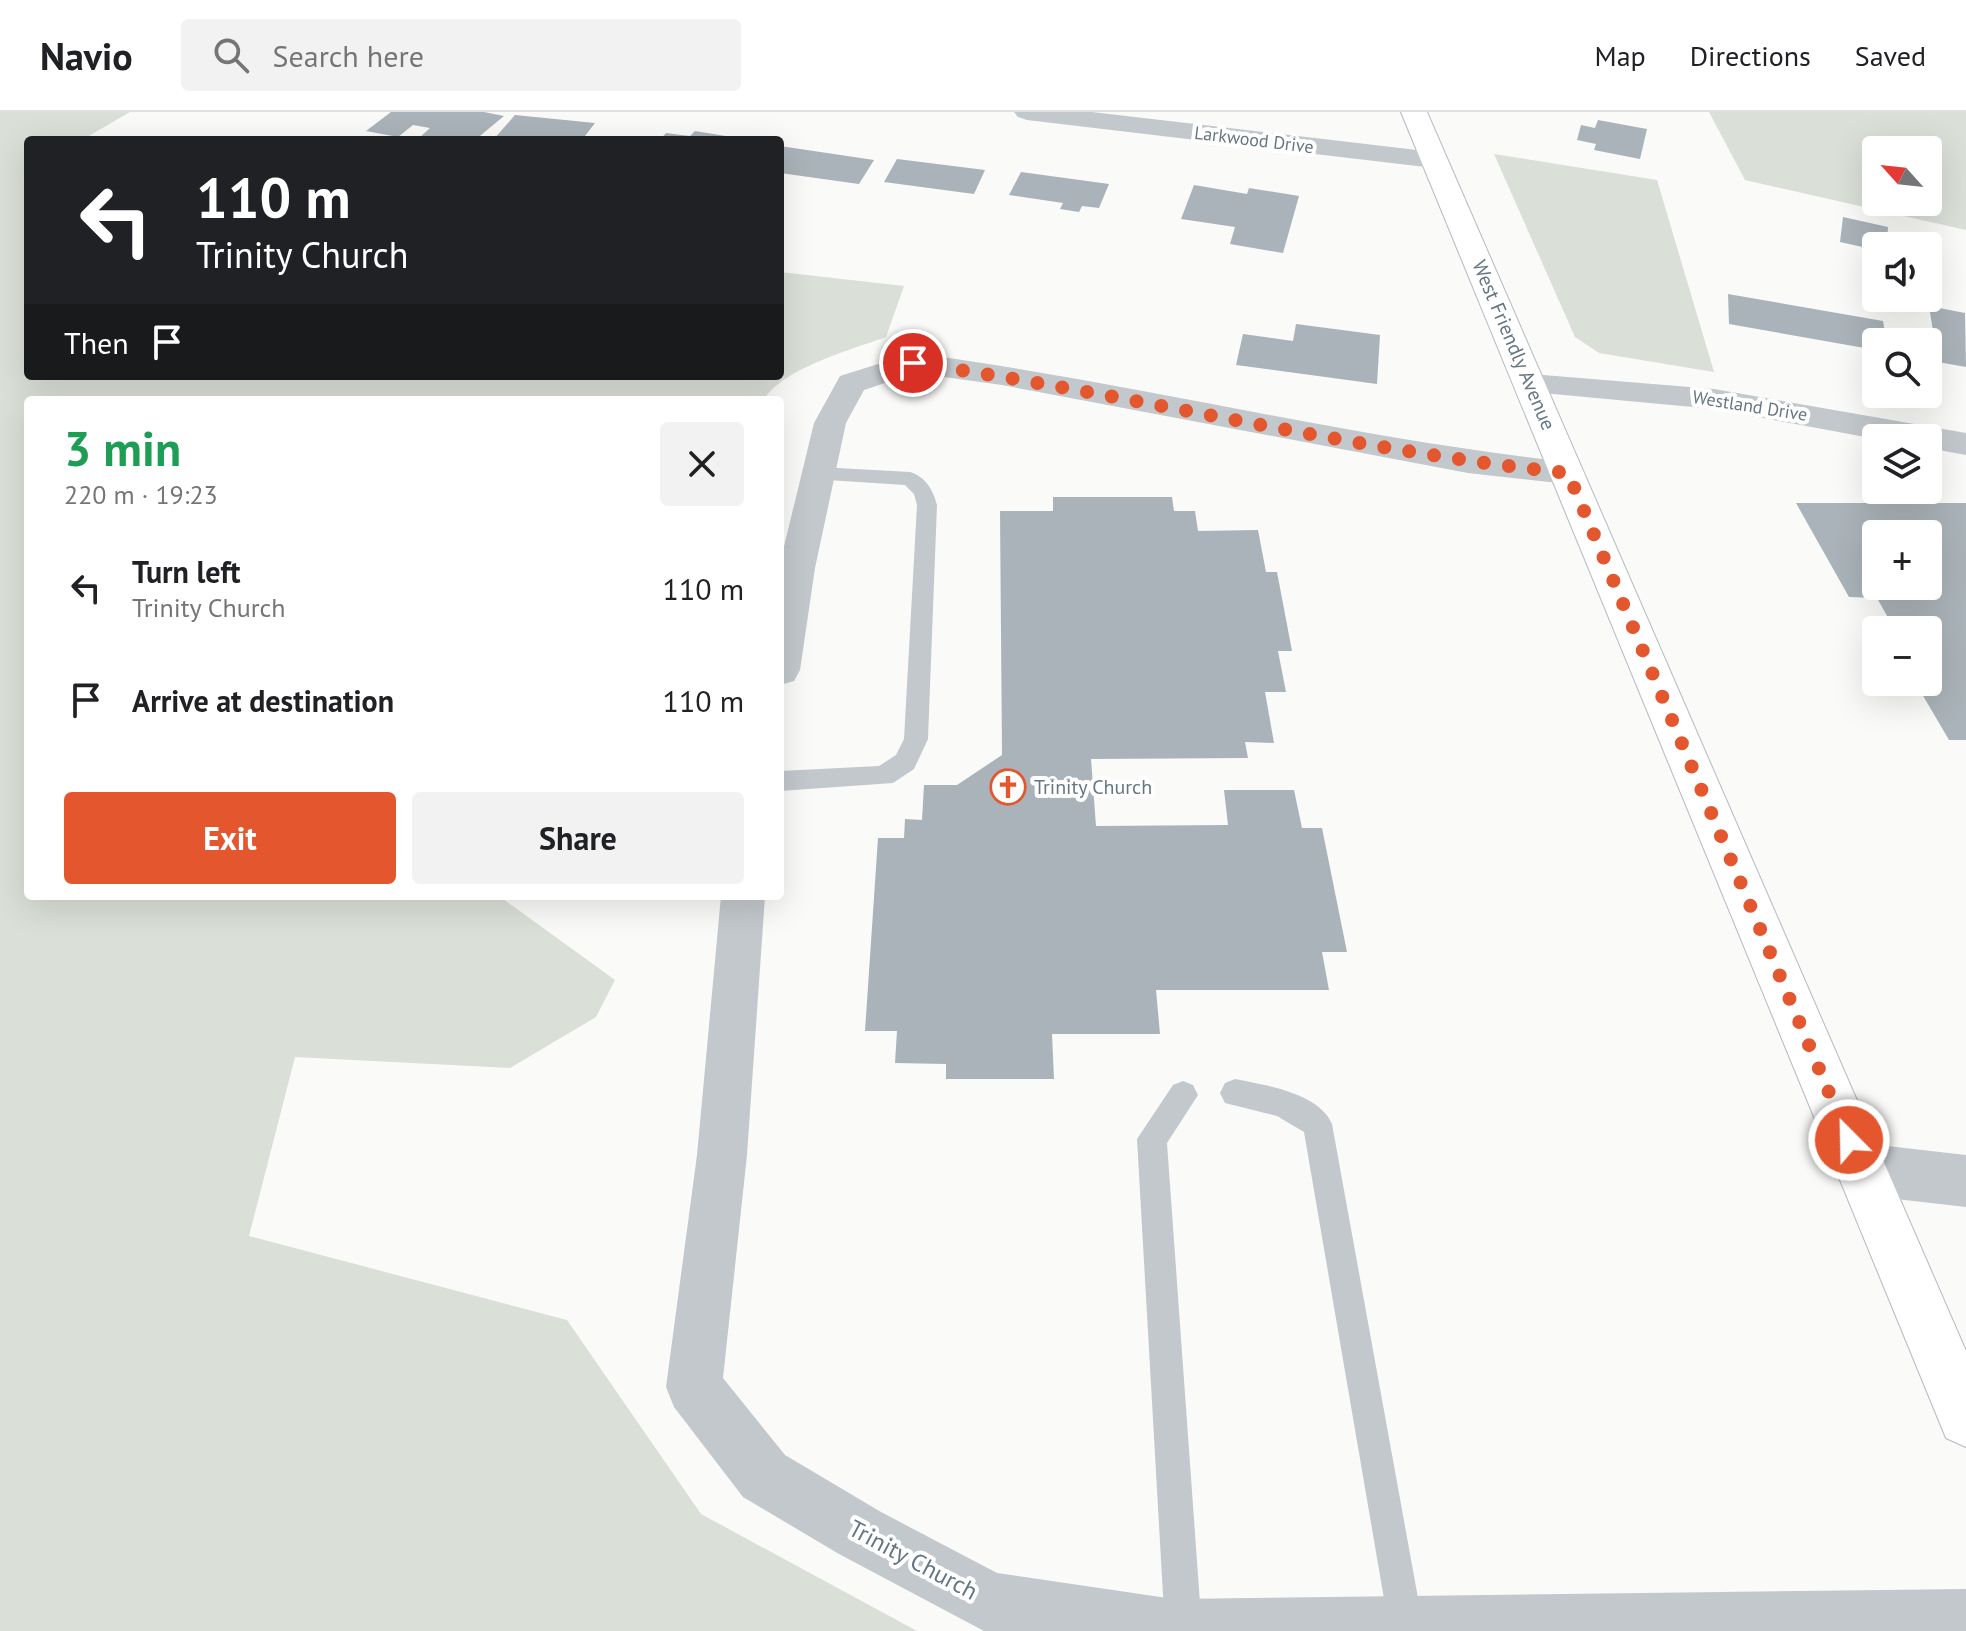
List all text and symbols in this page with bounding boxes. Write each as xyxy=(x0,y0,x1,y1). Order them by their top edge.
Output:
search box xyxy=(181,19,741,91)
text: Navio xyxy=(40,31,133,80)
icon: search xyxy=(209,33,253,77)
text: Search here xyxy=(273,36,424,75)
text: Map xyxy=(1595,37,1646,74)
text: Directions xyxy=(1690,37,1811,74)
text: Saved xyxy=(1855,37,1926,74)
street label: Larkwood Drive xyxy=(1193,121,1315,158)
north arrow xyxy=(1862,136,1942,216)
map controls xyxy=(1862,136,1942,696)
text: 110 m xyxy=(196,161,351,233)
icon: left xyxy=(64,168,168,272)
text: Trinity Church xyxy=(196,231,409,278)
button: sound xyxy=(1862,232,1942,312)
street label: West Friendly Avenue xyxy=(1466,256,1562,434)
icon: arrive xyxy=(145,320,189,364)
text: Then xyxy=(64,323,129,362)
button: search xyxy=(1862,328,1942,408)
pin xyxy=(879,329,947,397)
icon: arrive xyxy=(891,341,935,385)
street label: Westland Drive xyxy=(1691,385,1809,426)
text: 3 min xyxy=(64,417,181,479)
button: close xyxy=(660,422,744,506)
button: layers xyxy=(1862,424,1942,504)
text: 220 m · 19:23 xyxy=(64,478,218,511)
button: + xyxy=(1862,520,1942,600)
text: Turn left xyxy=(132,552,240,591)
icon: left xyxy=(64,566,108,610)
text: 110 m xyxy=(663,569,744,608)
text: Trinity Church xyxy=(132,591,286,624)
button: − xyxy=(1862,616,1942,696)
icon: arrive xyxy=(64,678,108,722)
text: Arrive at destination xyxy=(132,681,394,720)
text: 110 m xyxy=(663,681,744,720)
church icon: Trinity Church xyxy=(989,768,1027,806)
place label: Trinity Church xyxy=(1034,774,1152,800)
button: Exit xyxy=(64,792,396,884)
button: Share xyxy=(412,792,744,884)
position arrow xyxy=(1807,1098,1891,1182)
street label: Trinity Church xyxy=(843,1513,983,1607)

